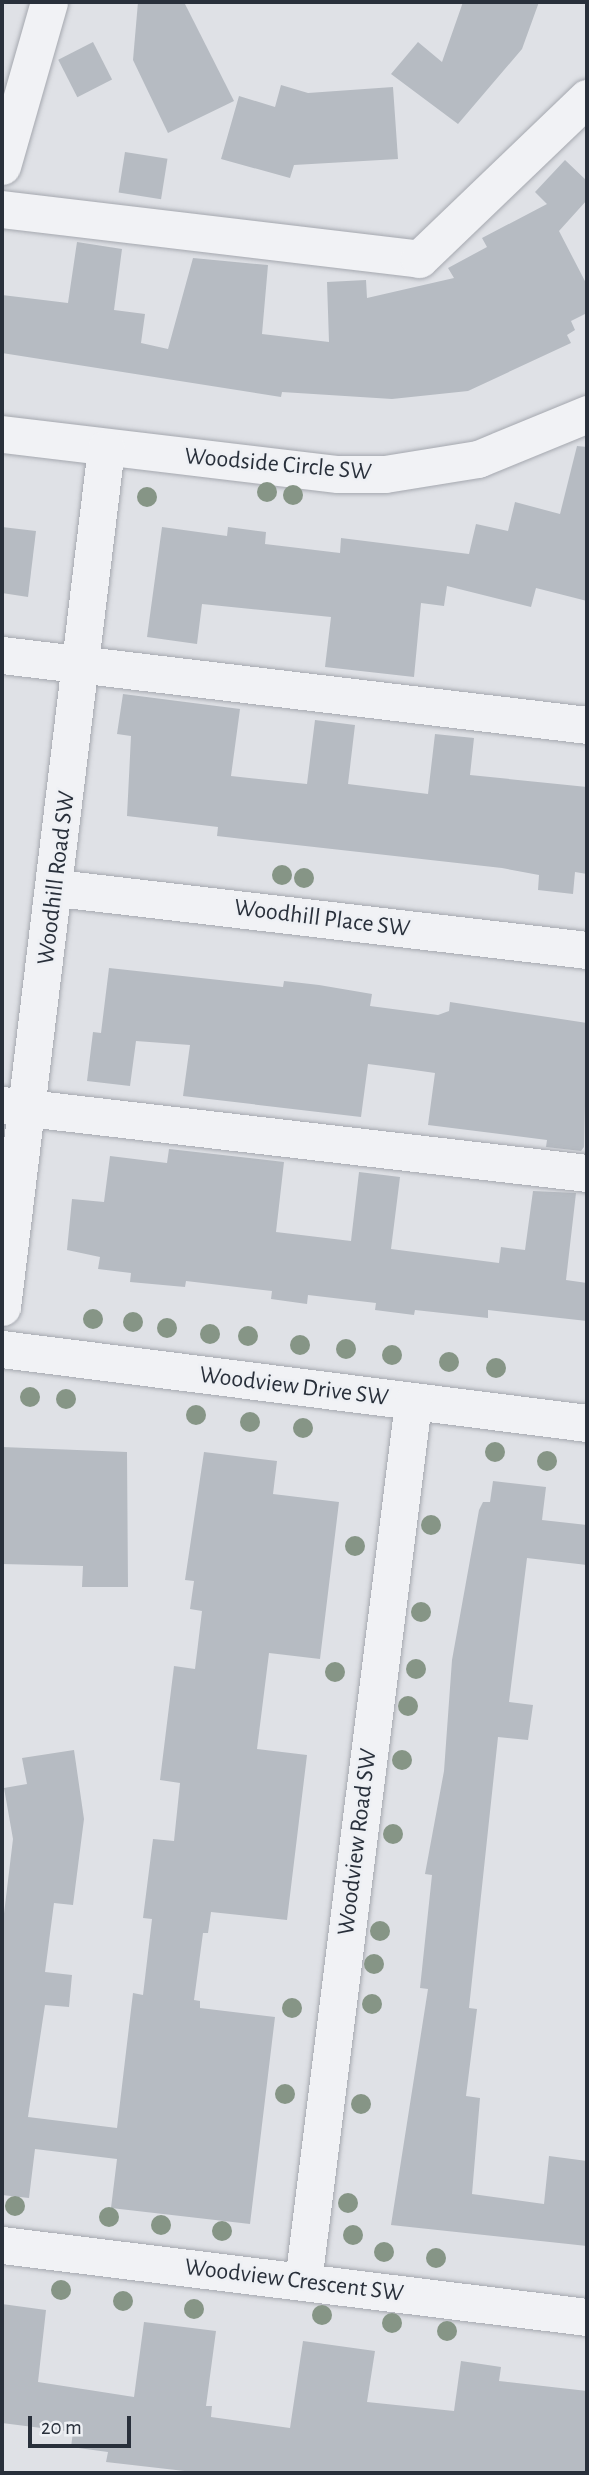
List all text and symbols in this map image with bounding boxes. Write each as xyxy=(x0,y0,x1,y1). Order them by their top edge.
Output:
street label: Woodside Circle SW xyxy=(183,442,373,488)
street label: Woodhill Road SW xyxy=(32,789,82,967)
street label: Woodhill Place SW xyxy=(232,894,412,944)
street label: Woodview Drive SW xyxy=(198,1361,390,1413)
street label: Woodview Road SW xyxy=(332,1747,384,1937)
street label: Woodview Crescent SW xyxy=(183,2253,405,2309)
scale bar xyxy=(32,2402,135,2446)
text: 20 m xyxy=(41,2417,82,2438)

